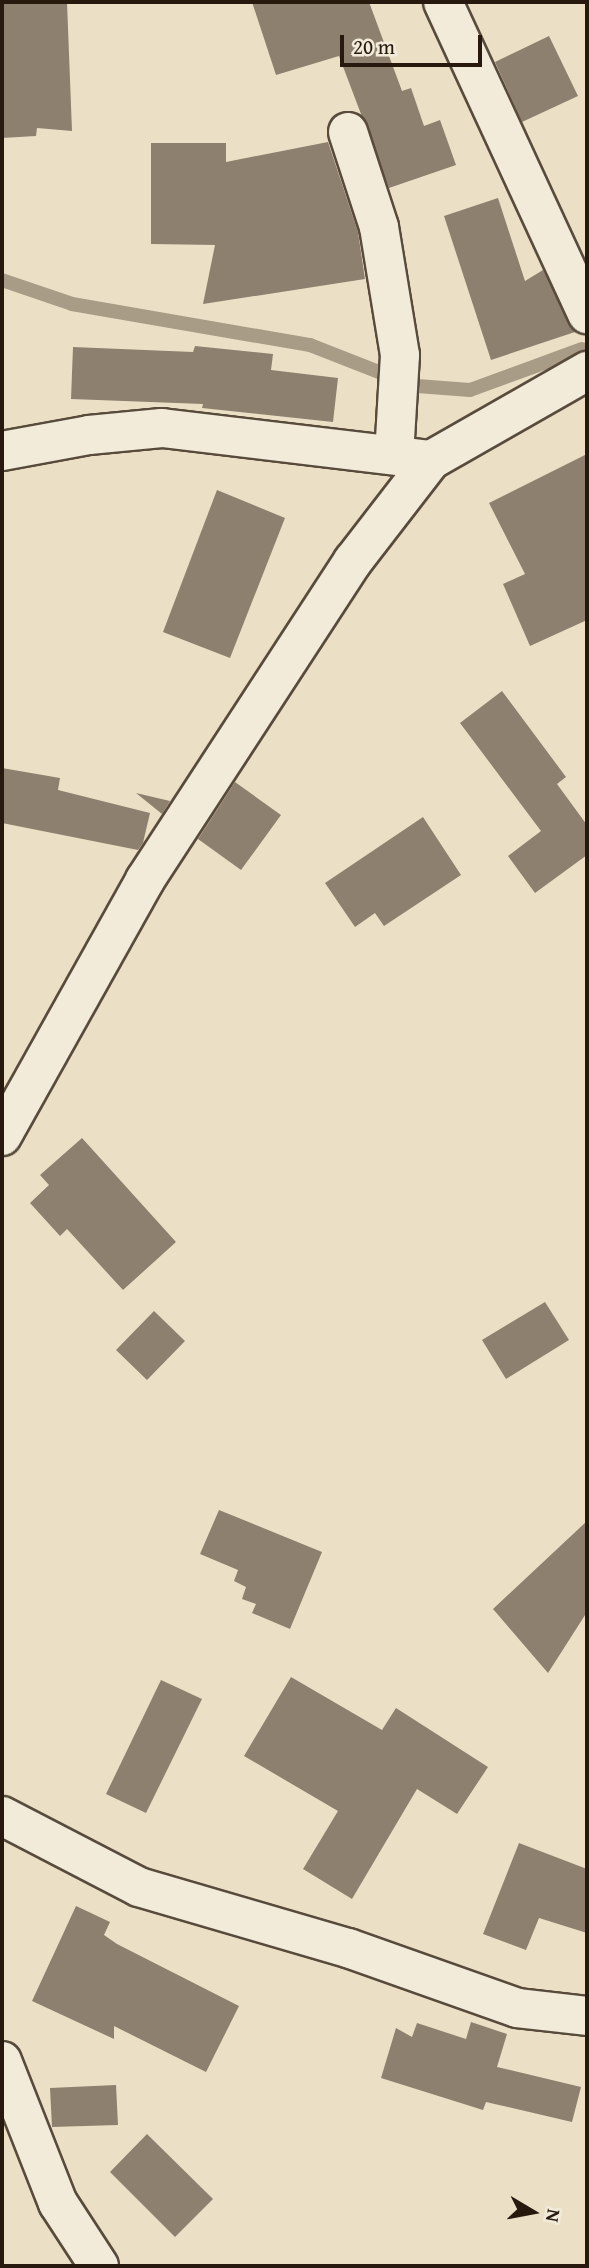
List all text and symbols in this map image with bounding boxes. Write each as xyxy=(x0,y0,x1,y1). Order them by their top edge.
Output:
scale bar xyxy=(344,21,486,65)
text: 20 m xyxy=(353,31,395,62)
north arrow xyxy=(498,2177,568,2247)
text: N xyxy=(539,2207,569,2224)

